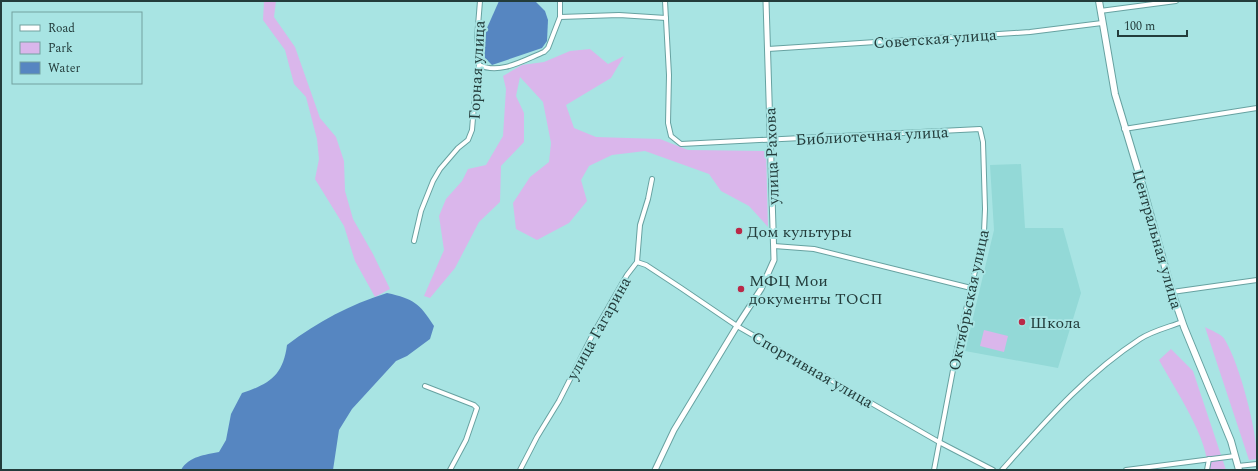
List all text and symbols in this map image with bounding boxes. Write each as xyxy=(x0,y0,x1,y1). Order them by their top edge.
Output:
legend xyxy=(12,12,142,84)
scale bar xyxy=(1118,12,1187,38)
text: 100 m xyxy=(1124,17,1155,36)
text: Road xyxy=(48,19,75,38)
street label: Горная улица xyxy=(462,20,492,120)
street label: Советская улица xyxy=(873,23,998,55)
text: Park xyxy=(48,39,73,58)
text: Water xyxy=(48,59,80,78)
street label: улица Рахова xyxy=(758,107,786,206)
street label: Библиотечная улица xyxy=(795,120,949,152)
street label: Центральная улица xyxy=(1126,167,1188,312)
place label: Дом культуры xyxy=(747,220,852,244)
marker: Дом культуры xyxy=(734,226,744,236)
street label: Октябрьская улица xyxy=(942,227,996,373)
place label: МФЦ Мои документы ТОСП xyxy=(749,269,883,311)
street label: улица Гагарина xyxy=(560,272,637,385)
marker: МФЦ Мои документы ТОСП xyxy=(736,284,746,294)
place label: Школа xyxy=(1030,311,1081,335)
marker: Школа xyxy=(1017,317,1027,327)
street label: Спортивная улица xyxy=(747,325,878,415)

